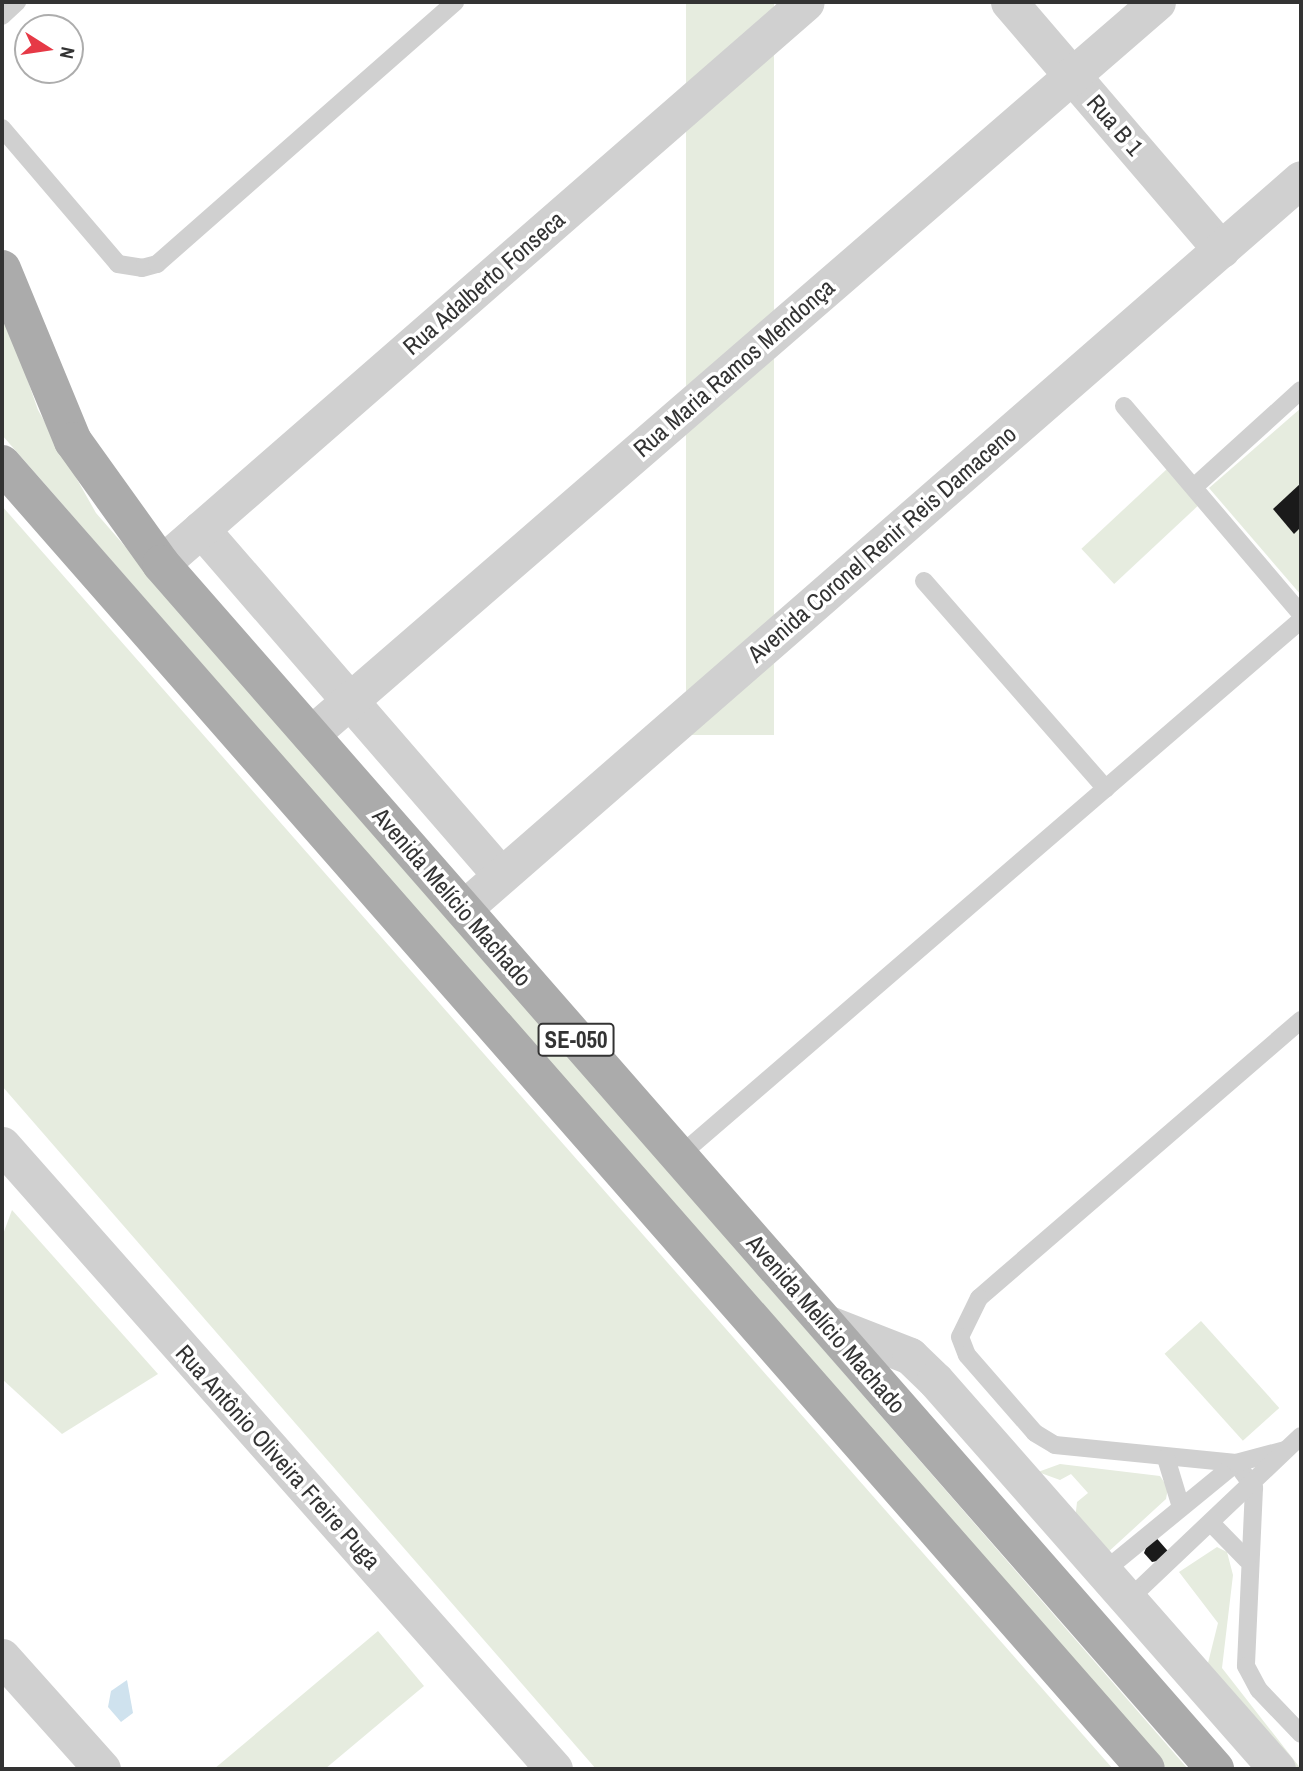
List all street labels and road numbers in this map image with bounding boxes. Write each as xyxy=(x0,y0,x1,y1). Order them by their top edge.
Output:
street label: Rua B 1 xyxy=(1081,89,1149,161)
street label: Rua Adalberto Fonseca xyxy=(397,205,571,361)
street label: Rua Maria Ramos Mendonça xyxy=(628,273,840,463)
street label: Avenida Coronel Renir Reis Damaceno xyxy=(742,419,1022,669)
street label: Avenida Melício Machado xyxy=(367,802,537,992)
road number: SE-050 xyxy=(538,1021,614,1060)
street label: Avenida Melício Machado xyxy=(741,1229,911,1419)
street label: Rua Antônio Oliveira Freire Puga xyxy=(169,1338,387,1576)

